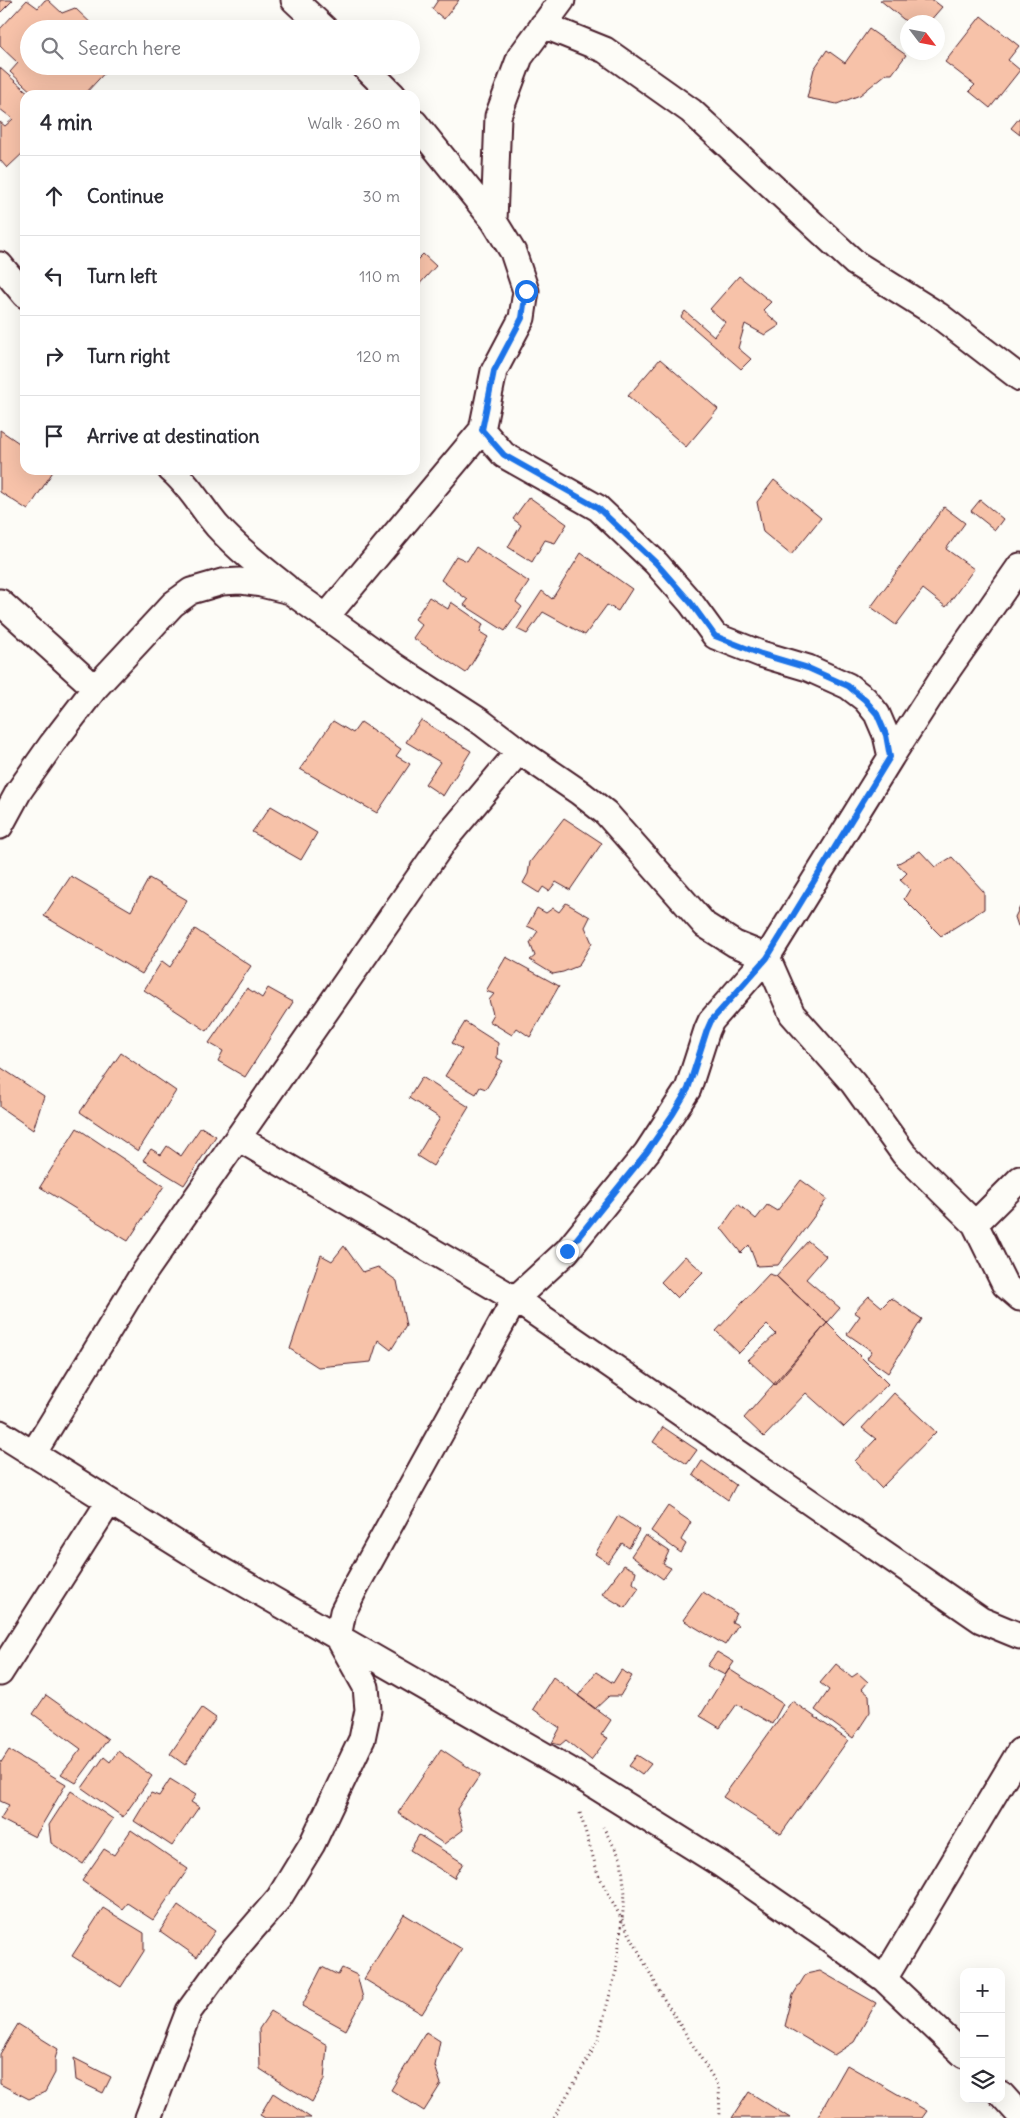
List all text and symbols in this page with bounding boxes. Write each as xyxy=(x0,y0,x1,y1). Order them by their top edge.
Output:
north arrow xyxy=(900,15,945,60)
search box xyxy=(20,20,420,75)
icon: search xyxy=(38,34,66,62)
text: Search here xyxy=(78,36,181,60)
text: 4 min xyxy=(40,109,92,136)
text: Walk · 260 m xyxy=(308,113,400,133)
icon: ahead xyxy=(40,182,68,210)
text: Continue xyxy=(87,184,164,208)
text: 30 m xyxy=(363,186,400,206)
icon: left xyxy=(40,262,68,290)
text: Turn left xyxy=(87,264,157,288)
text: 110 m xyxy=(359,266,400,286)
route start xyxy=(515,280,538,303)
icon: right xyxy=(40,342,68,370)
text: Turn right xyxy=(87,344,170,368)
text: 120 m xyxy=(357,346,400,366)
icon: arrive xyxy=(40,422,68,450)
text: Arrive at destination xyxy=(87,424,260,448)
route end xyxy=(556,1240,579,1263)
map controls xyxy=(960,1968,1005,2103)
button: + xyxy=(960,1968,1005,2013)
button: − xyxy=(960,2013,1005,2058)
button: layers xyxy=(960,2058,1005,2103)

